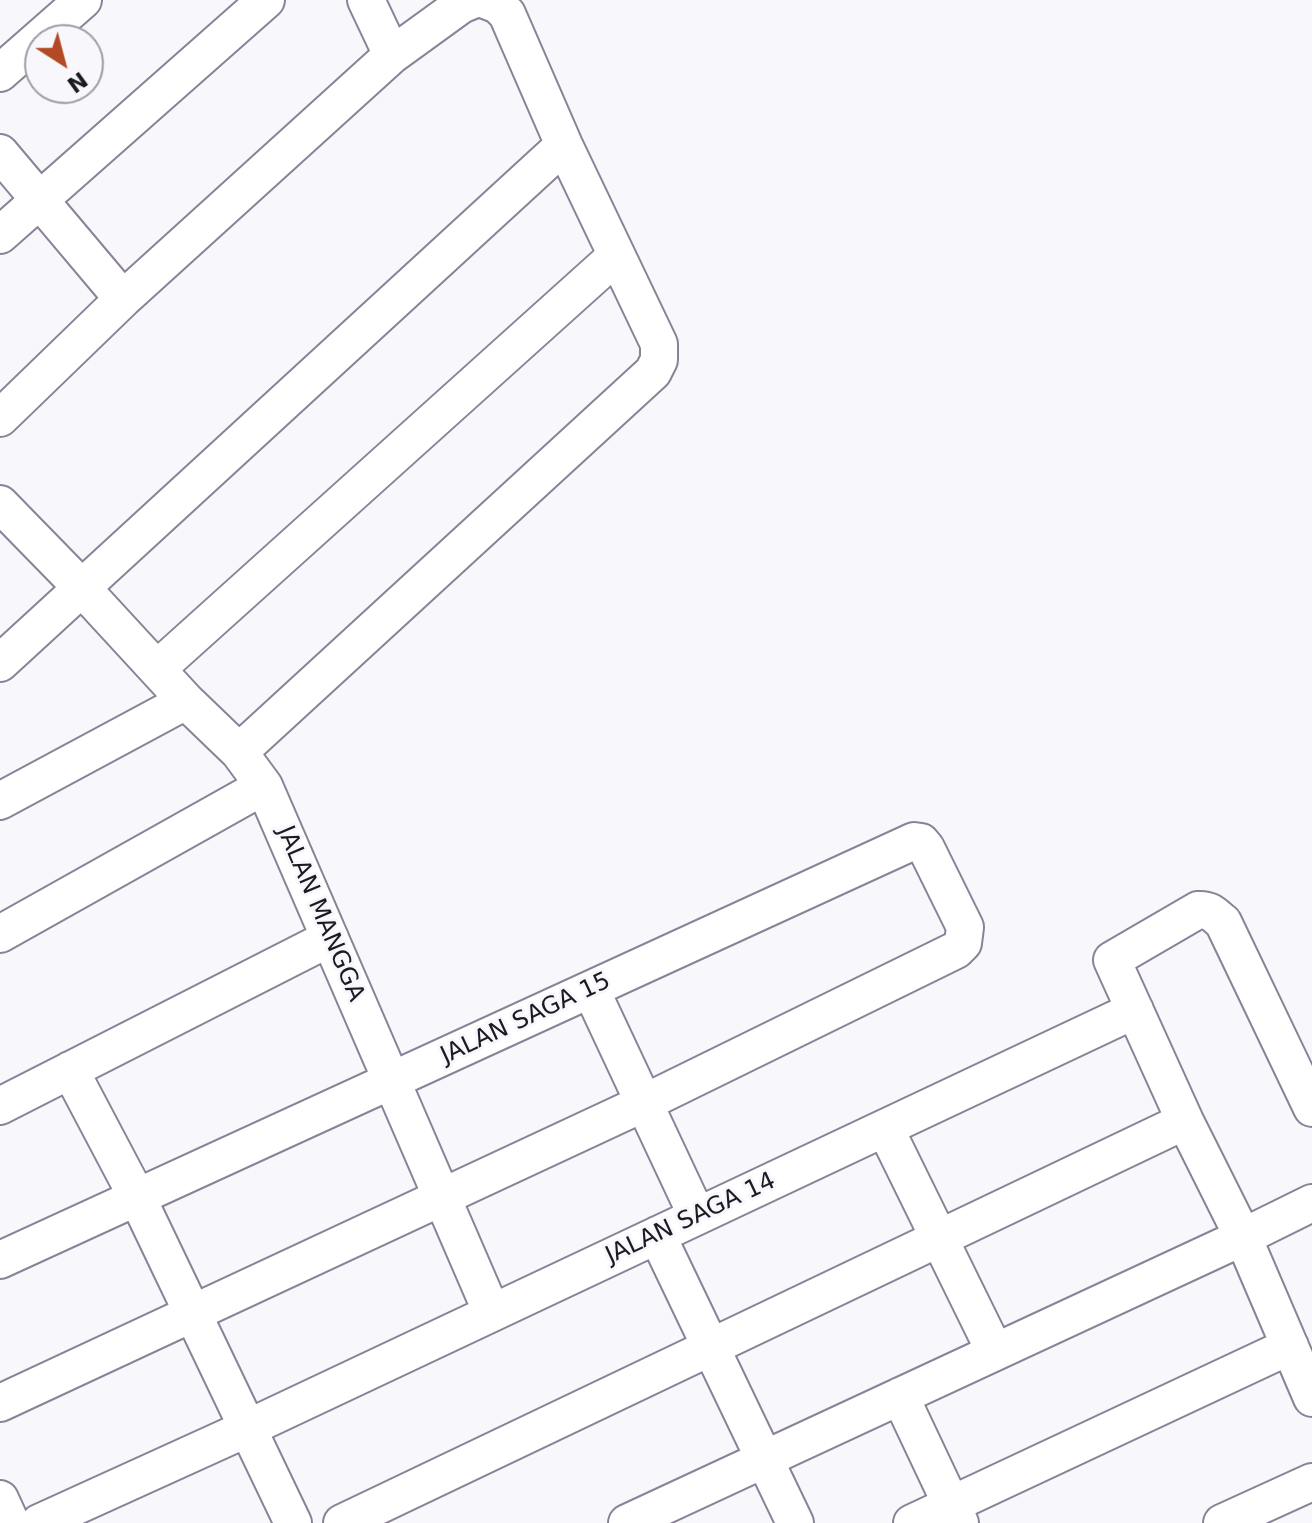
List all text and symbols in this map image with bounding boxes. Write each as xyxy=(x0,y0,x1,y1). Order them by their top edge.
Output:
north arrow xyxy=(24,24,104,104)
text: N xyxy=(62,67,92,98)
street label: JALAN MANGGA xyxy=(270,822,370,1006)
street label: JALAN SAGA 15 xyxy=(437,967,615,1071)
street label: JALAN SAGA 14 xyxy=(602,1167,780,1271)

